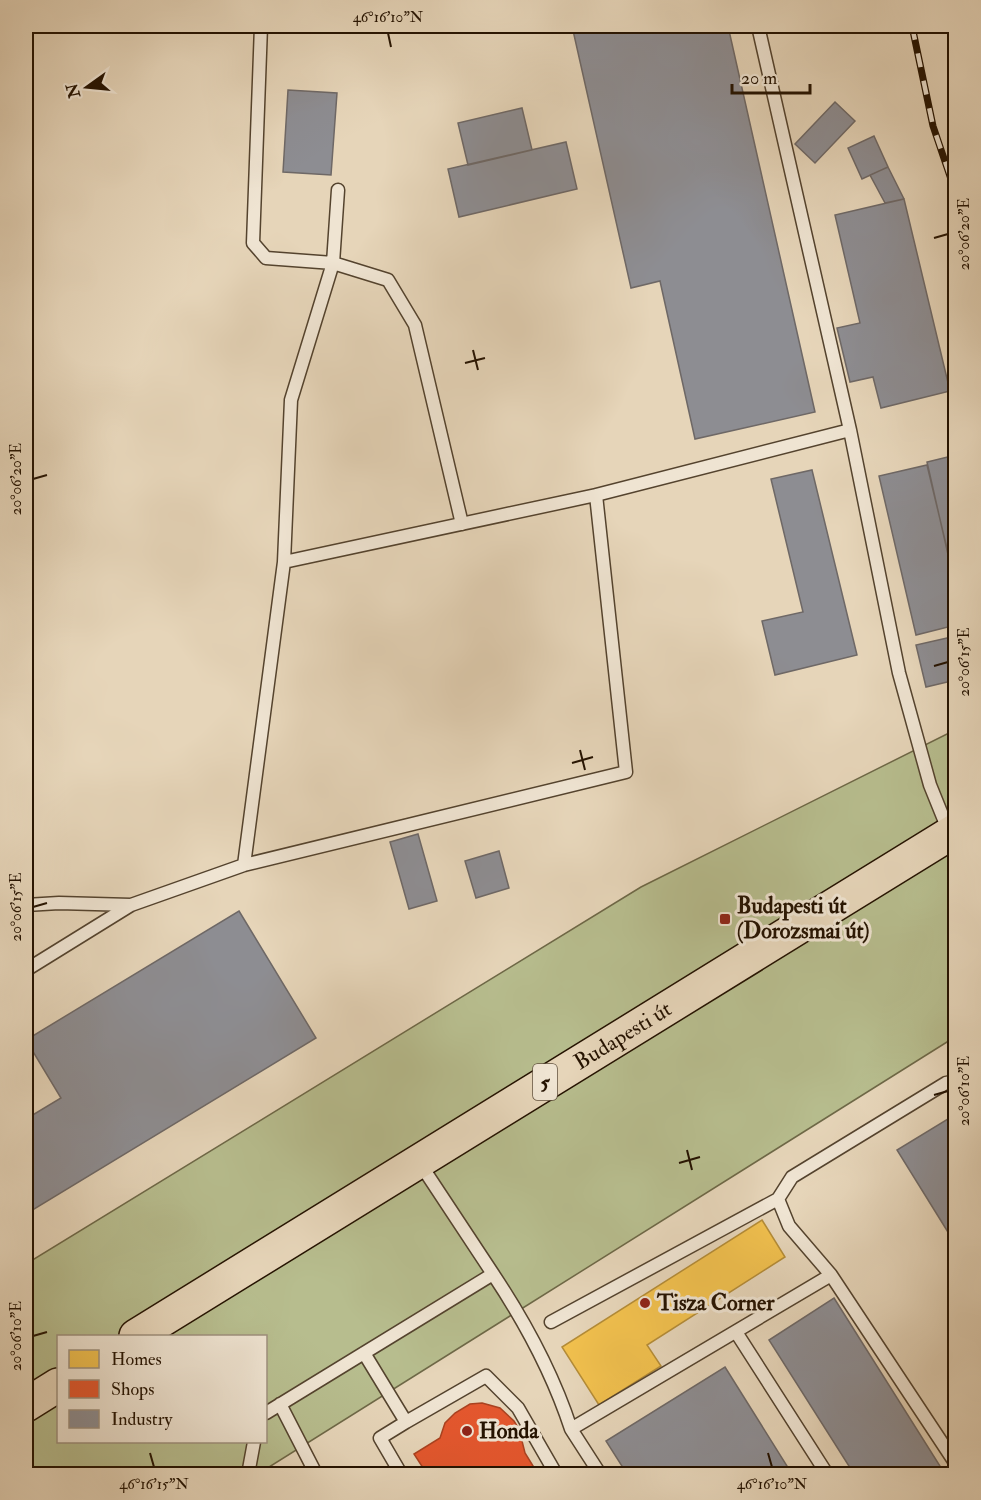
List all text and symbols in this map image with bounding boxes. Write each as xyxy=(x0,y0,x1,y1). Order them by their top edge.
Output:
text: 46°16'10"N xyxy=(353,8,424,27)
north arrow xyxy=(57,57,117,117)
scale bar xyxy=(732,57,810,95)
text: 20 m xyxy=(741,67,777,90)
text: N xyxy=(62,80,85,101)
text: 20°06'20"E xyxy=(955,198,974,270)
text: 20°06'20"E xyxy=(7,443,26,515)
text: 20°06'15"E xyxy=(955,627,974,696)
text: 20°06'15"E xyxy=(7,872,26,941)
place label: Budapesti út (Dorozsmai út) xyxy=(737,892,869,945)
marker: Budapesti út (Dorozsmai út) xyxy=(718,912,732,926)
street label: Budapesti út xyxy=(569,995,677,1076)
text: 20°06'10"E xyxy=(955,1056,974,1126)
road number: 5 xyxy=(533,1064,557,1100)
place label: Tisza Corner xyxy=(656,1289,775,1317)
marker: Tisza Corner xyxy=(638,1296,652,1310)
text: 20°06'10"E xyxy=(7,1301,26,1371)
legend xyxy=(57,1335,267,1443)
text: Homes xyxy=(111,1348,162,1371)
text: Shops xyxy=(111,1378,154,1401)
text: Industry xyxy=(111,1408,173,1431)
place label: Honda xyxy=(479,1417,539,1445)
marker: Honda xyxy=(460,1424,474,1438)
text: 46°16'15"N xyxy=(119,1475,189,1494)
text: 46°16'10"N xyxy=(737,1475,808,1494)

